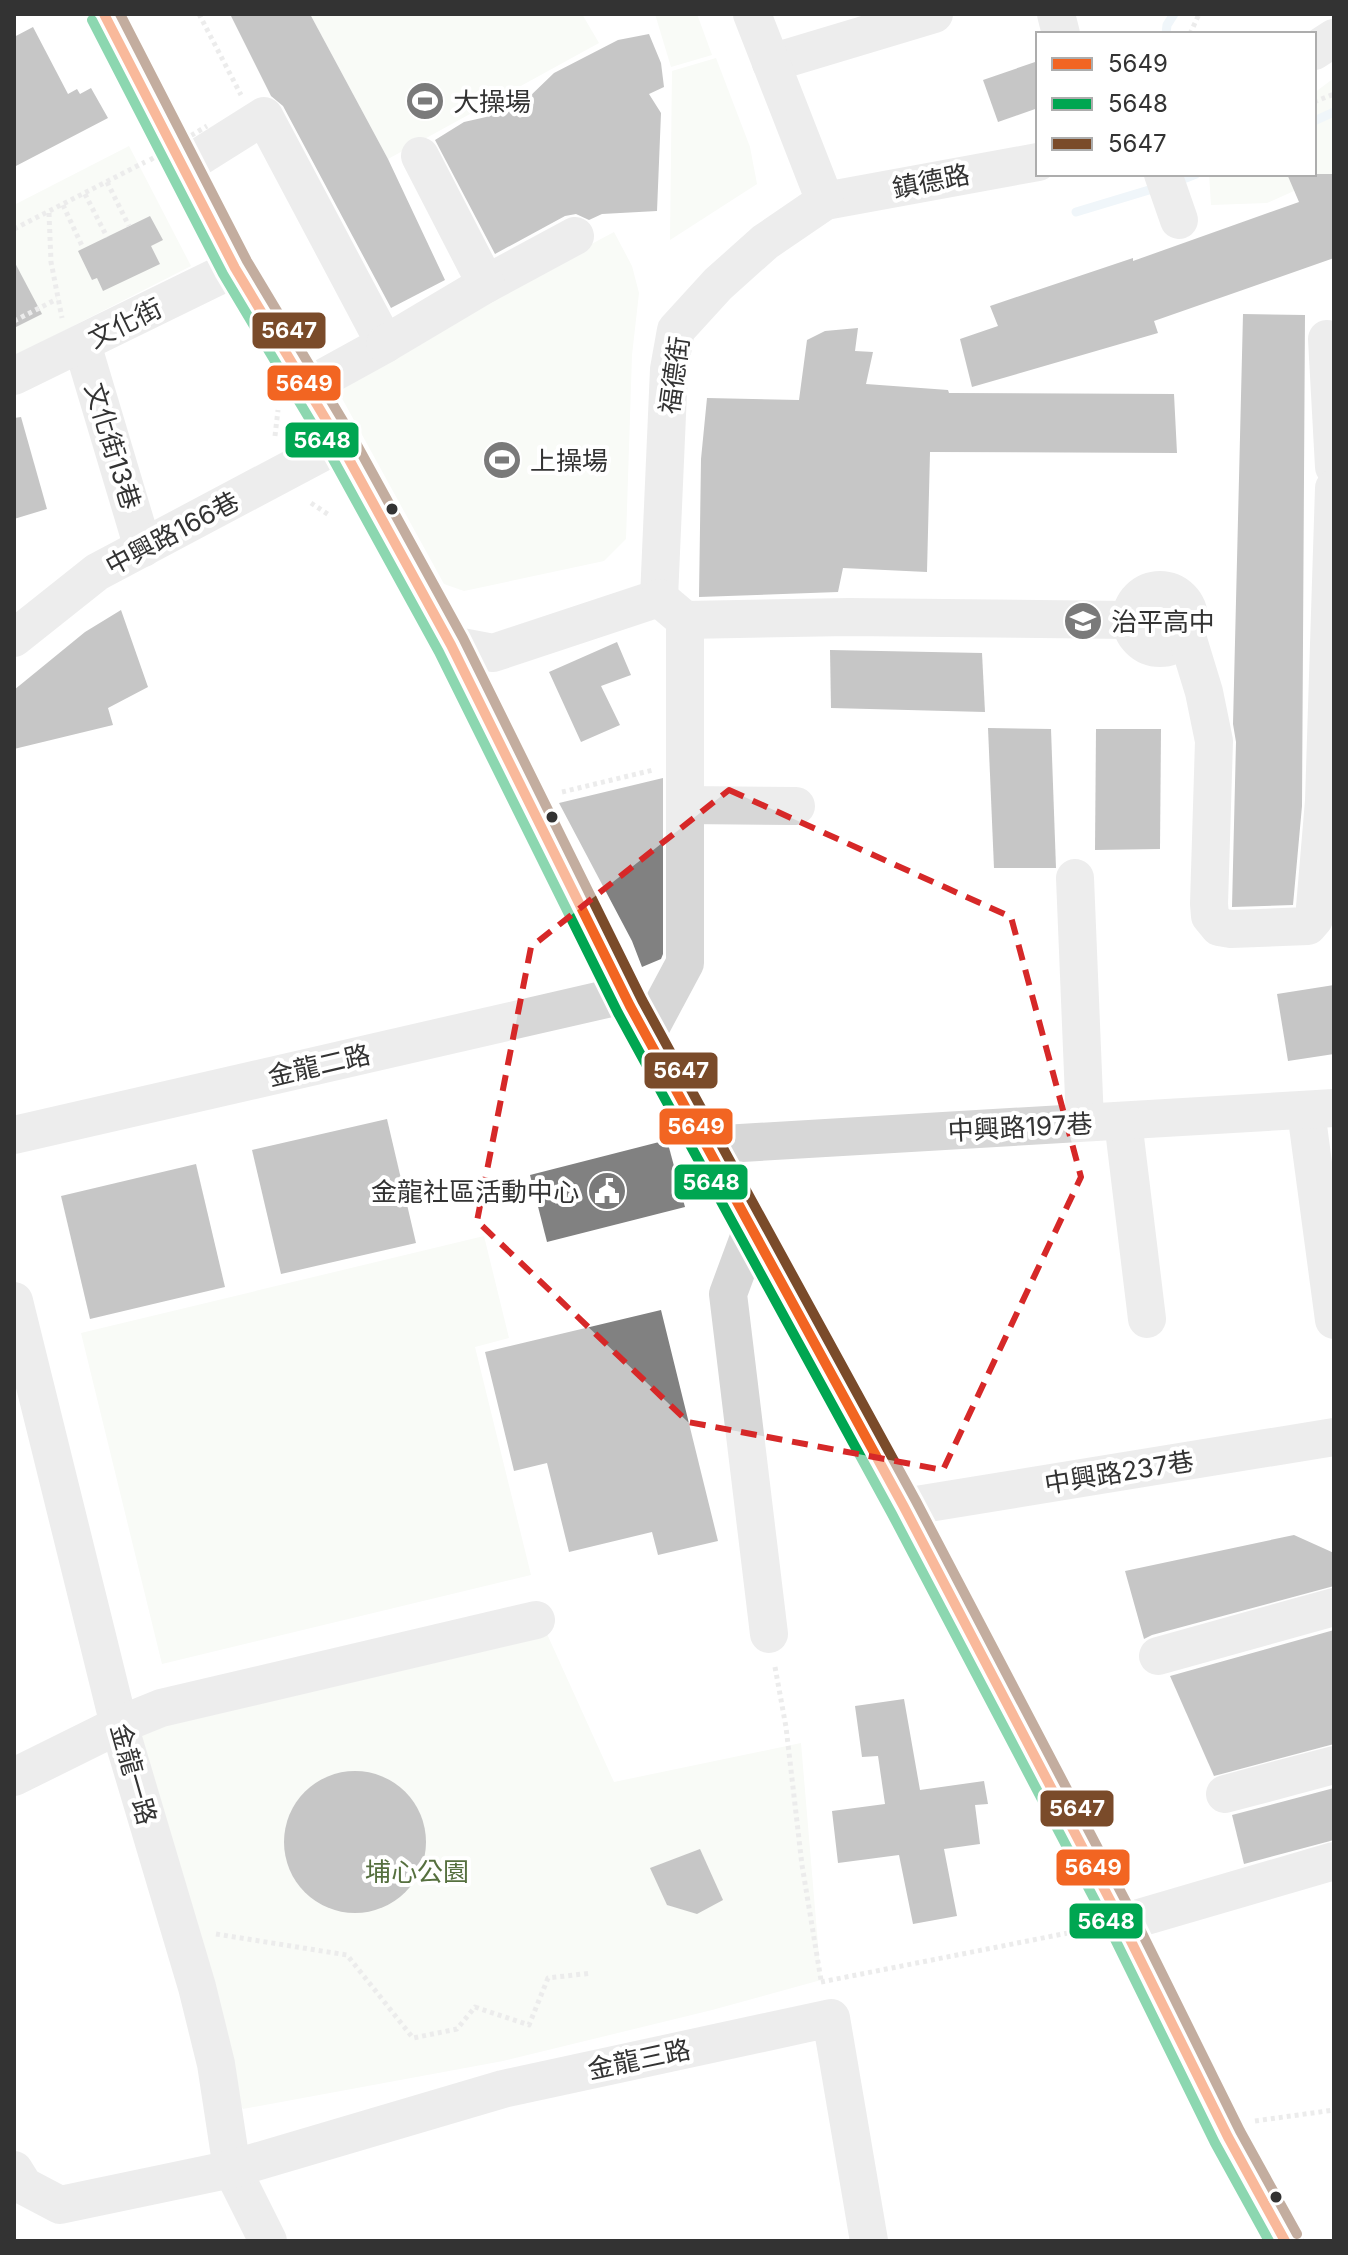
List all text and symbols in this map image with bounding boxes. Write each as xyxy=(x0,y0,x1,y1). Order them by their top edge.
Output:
legend xyxy=(1036,32,1316,176)
text: 5649 xyxy=(1108,49,1168,78)
sports icon: 大操場 xyxy=(404,80,446,122)
place label: 大操場 xyxy=(453,86,531,117)
text: 5648 xyxy=(1108,89,1168,118)
text: 5647 xyxy=(1108,129,1167,158)
street label: 鎮德路 xyxy=(890,158,972,204)
street label: 文化街 xyxy=(83,292,167,354)
line badge: 5647 xyxy=(251,311,327,350)
text: 5647 xyxy=(261,317,317,343)
street label: 福德街 xyxy=(653,334,695,416)
line badge: 5649 xyxy=(266,364,342,402)
text: 5649 xyxy=(275,370,333,396)
street label: 文化街13巷 xyxy=(79,379,147,513)
line badge: 5648 xyxy=(284,421,360,459)
text: 5648 xyxy=(293,427,351,453)
sports icon: 上操場 xyxy=(481,439,523,481)
place label: 上操場 xyxy=(530,445,608,476)
street label: 中興路166巷 xyxy=(100,485,244,581)
unlabelled marker xyxy=(384,501,400,517)
school or university icon: 治平高中 xyxy=(1062,600,1104,642)
place label: 治平高中 xyxy=(1111,606,1215,637)
unlabelled marker xyxy=(544,809,560,825)
street label: 金龍二路 xyxy=(265,1038,373,1092)
line badge: 5647 xyxy=(643,1051,719,1090)
text: 5647 xyxy=(653,1057,709,1083)
line badge: 5649 xyxy=(658,1107,734,1146)
street label: 中興路197巷 xyxy=(947,1108,1093,1146)
text: 5649 xyxy=(667,1113,725,1139)
line badge: 5648 xyxy=(673,1163,749,1201)
text: 5648 xyxy=(682,1169,740,1195)
public building icon: 金龍社區活動中心 xyxy=(586,1170,628,1212)
place label: 金龍社區活動中心 xyxy=(371,1176,579,1207)
street label: 中興路237巷 xyxy=(1042,1445,1196,1499)
street label: 金龍一路 xyxy=(105,1720,163,1828)
line badge: 5647 xyxy=(1039,1789,1115,1828)
text: 5647 xyxy=(1049,1795,1105,1821)
line badge: 5649 xyxy=(1055,1848,1131,1887)
text: 5649 xyxy=(1064,1854,1122,1880)
park label: 埔心公園 xyxy=(365,1856,469,1887)
line badge: 5648 xyxy=(1068,1902,1144,1940)
text: 5648 xyxy=(1077,1908,1135,1934)
street label: 金龍三路 xyxy=(585,2033,693,2085)
unlabelled marker xyxy=(1268,2189,1284,2205)

